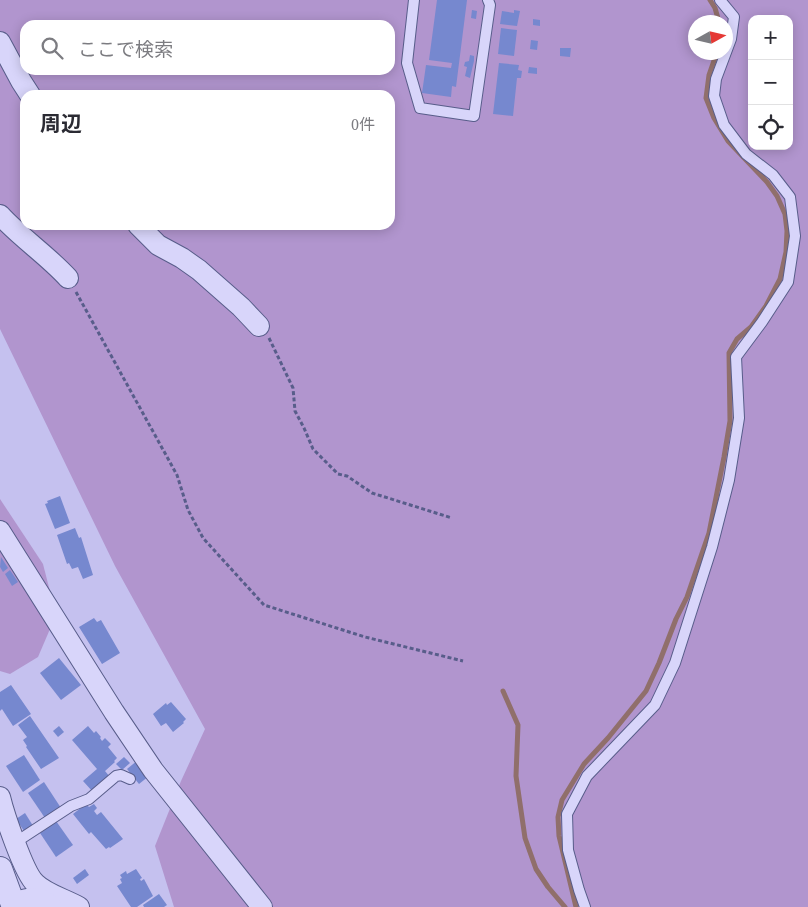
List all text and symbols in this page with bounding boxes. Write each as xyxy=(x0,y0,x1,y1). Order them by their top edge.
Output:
north arrow xyxy=(688,15,733,60)
map controls xyxy=(748,15,793,150)
button: + xyxy=(748,15,793,60)
search box xyxy=(20,20,395,75)
icon: search xyxy=(38,34,66,62)
text: ここで検索 xyxy=(78,36,173,62)
button: − xyxy=(748,60,793,105)
button: locate xyxy=(748,105,793,150)
text: 周辺 xyxy=(40,109,82,138)
text: 0件 xyxy=(351,113,375,135)

